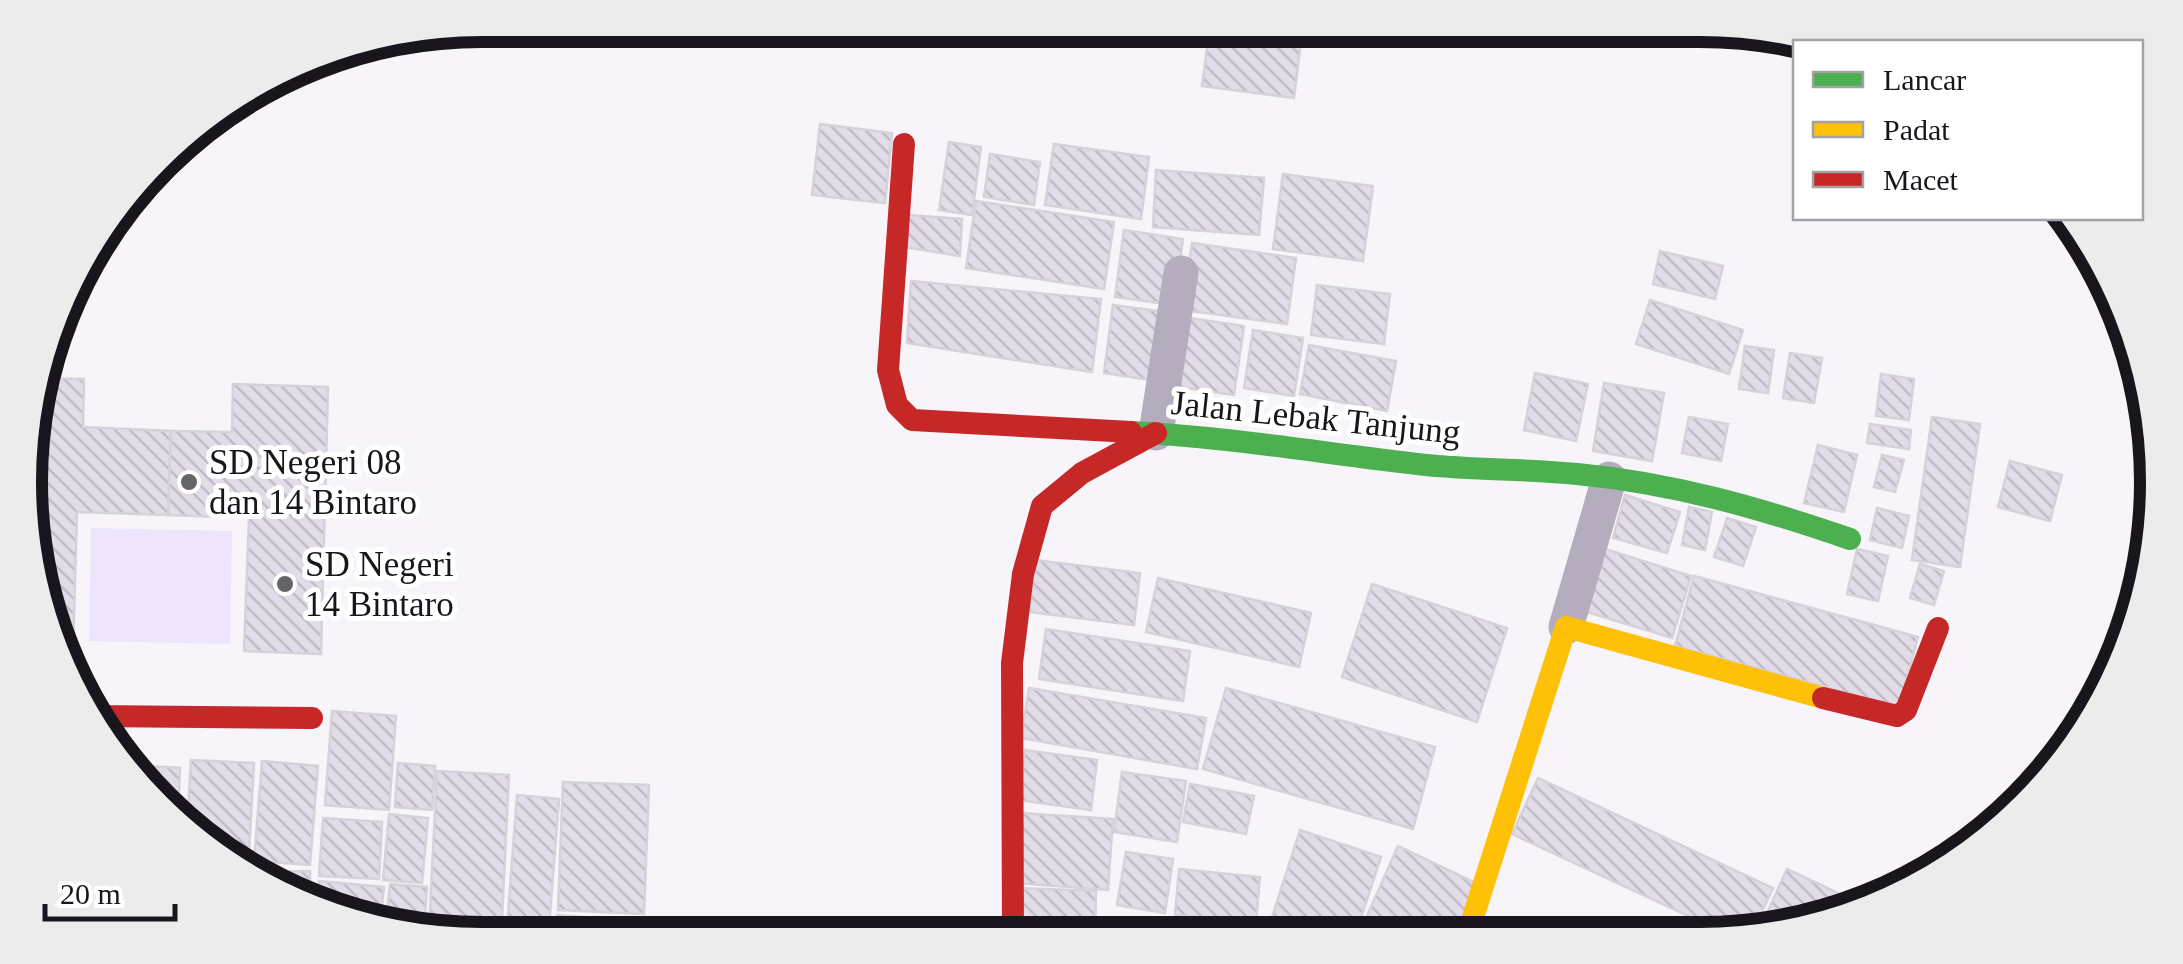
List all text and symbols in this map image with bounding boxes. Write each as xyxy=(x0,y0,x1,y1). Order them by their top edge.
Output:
legend xyxy=(1793,40,2143,220)
text: Lancar xyxy=(1883,63,1966,96)
text: Padat xyxy=(1883,113,1950,146)
text: Macet xyxy=(1883,163,1959,196)
street label: Jalan Lebak Tanjung xyxy=(1169,383,1462,452)
place label: SD Negeri 08 dan 14 Bintaro xyxy=(209,443,417,522)
marker: SD Negeri 08 dan 14 Bintaro xyxy=(178,471,200,493)
place label: SD Negeri 14 Bintaro xyxy=(305,545,454,624)
marker: SD Negeri 14 Bintaro xyxy=(274,573,296,595)
scale bar xyxy=(45,859,175,921)
text: 20 m xyxy=(60,877,121,910)

